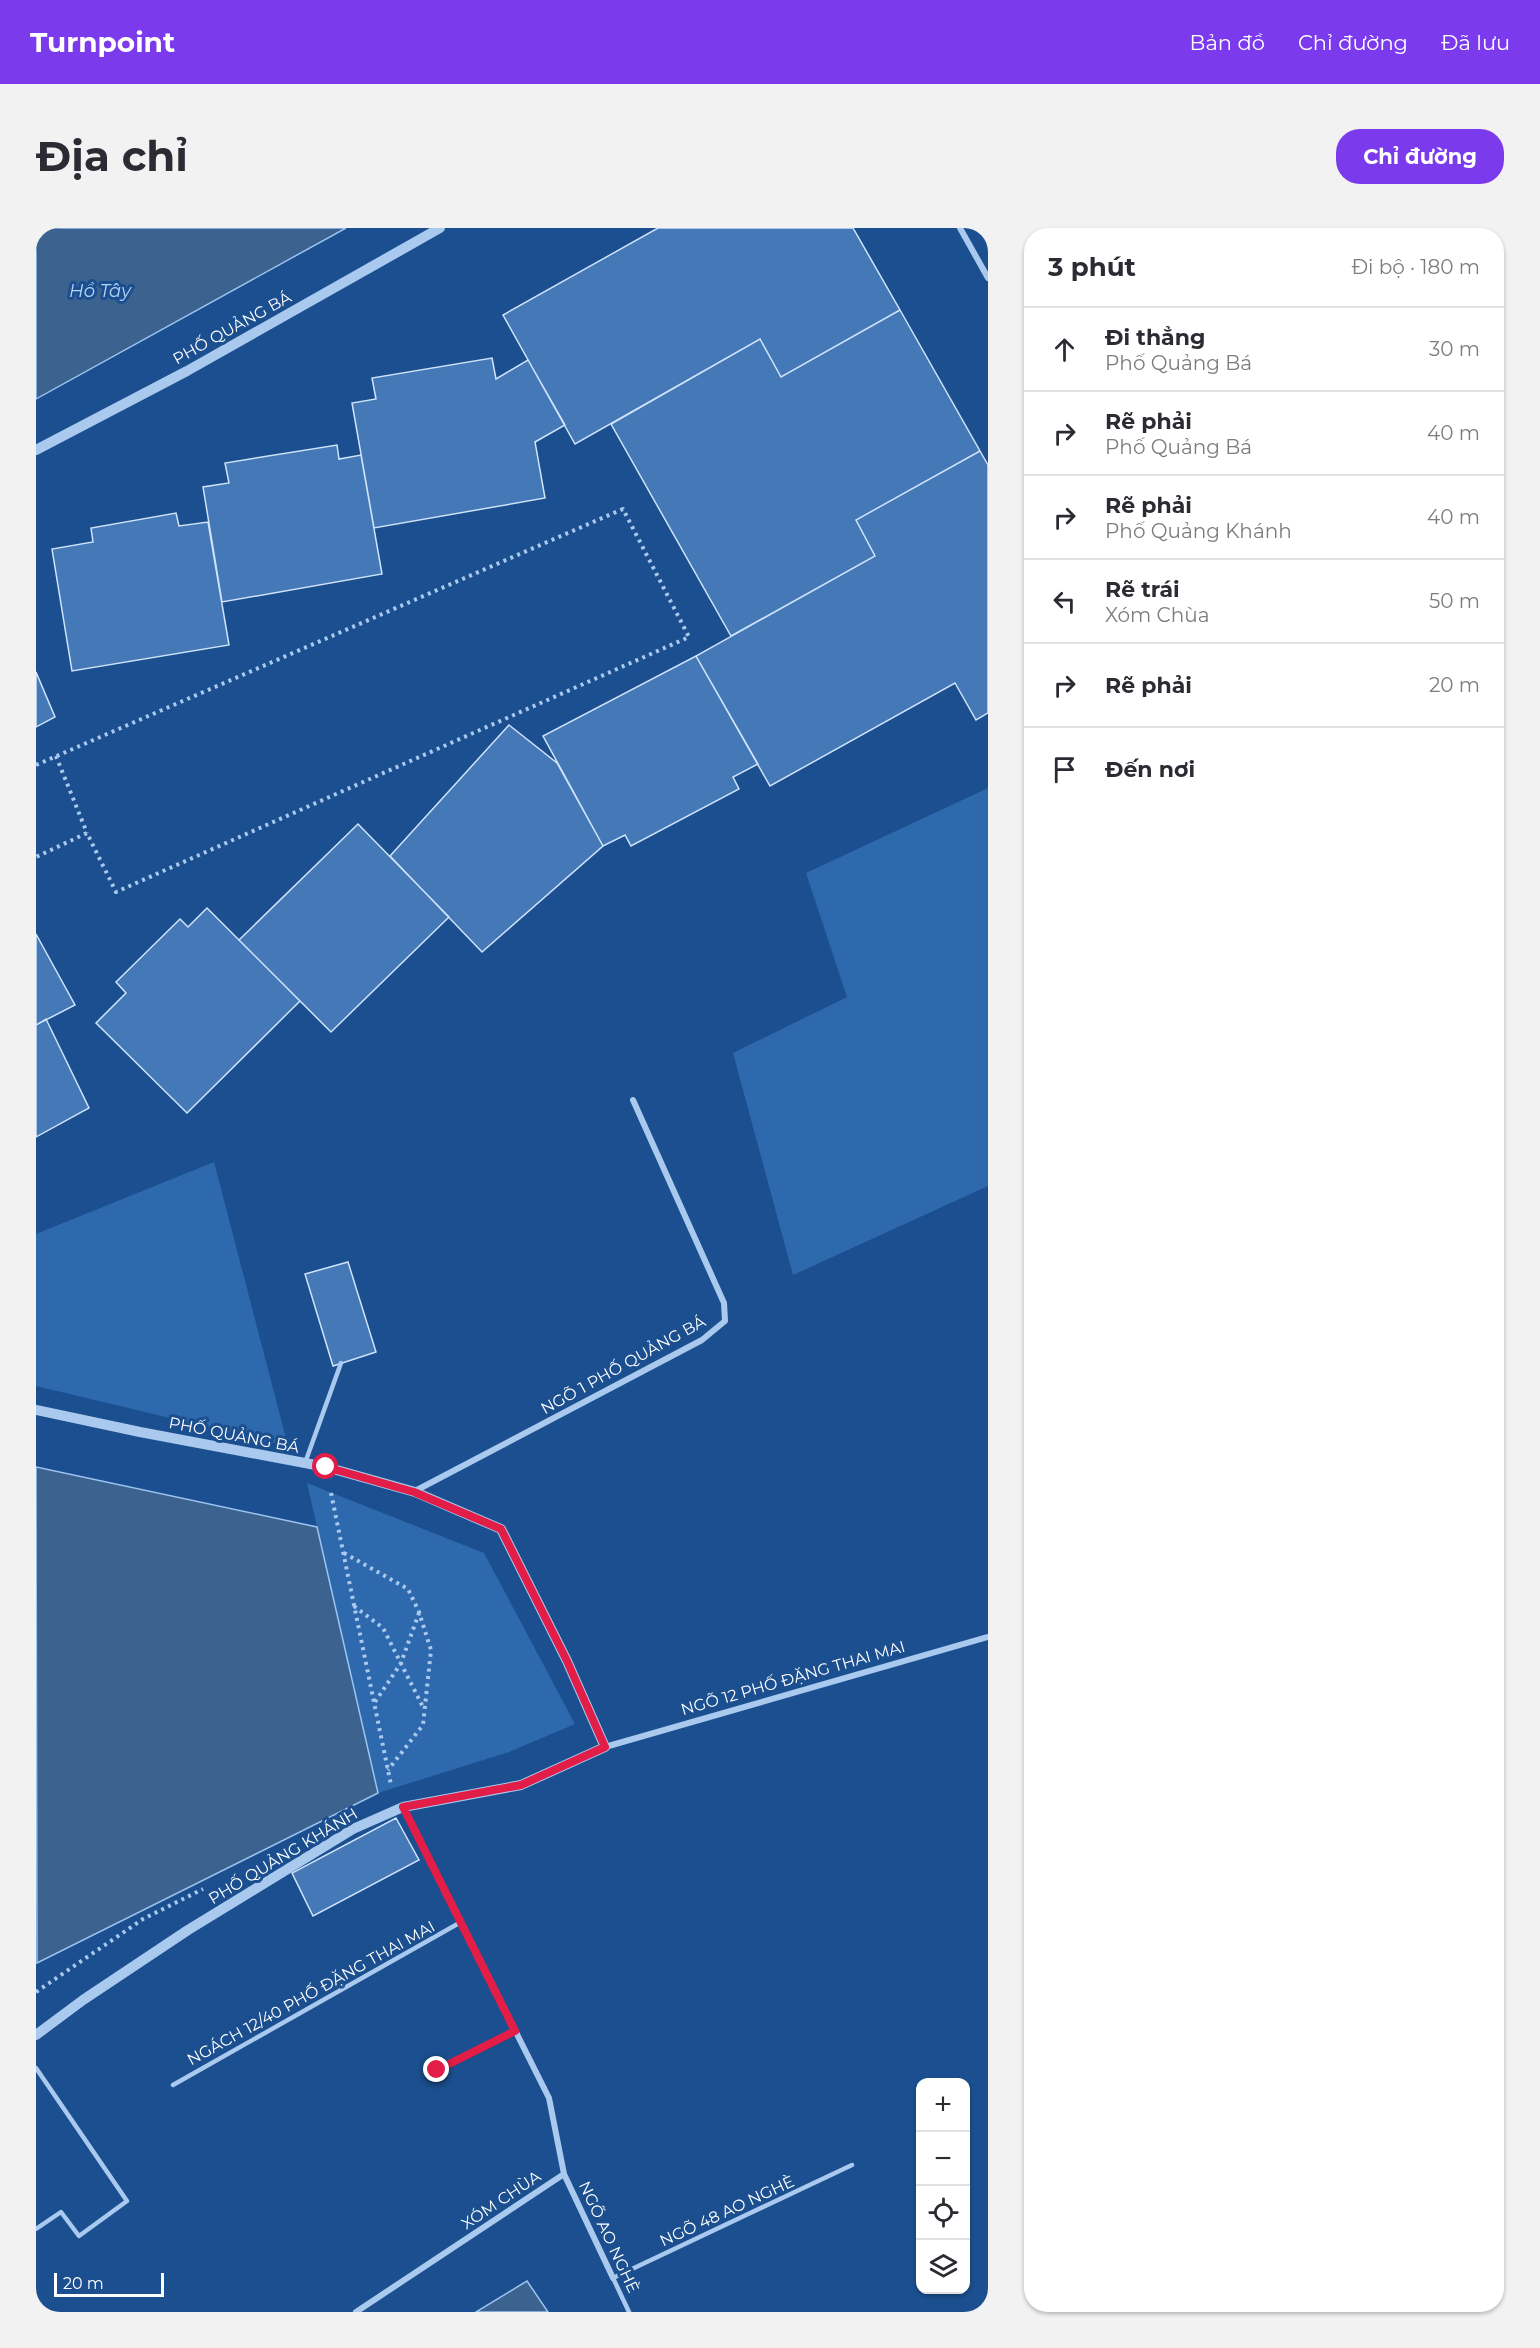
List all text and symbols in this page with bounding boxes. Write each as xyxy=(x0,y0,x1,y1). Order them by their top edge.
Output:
text: Turnpoint xyxy=(30,25,175,59)
text: Bản đồ xyxy=(1190,30,1265,55)
text: Chỉ đường xyxy=(1298,30,1408,55)
text: Đã lưu xyxy=(1441,30,1510,55)
button: Chỉ đường xyxy=(1336,129,1504,184)
text: Địa chỉ xyxy=(36,130,188,182)
text: 3 phút xyxy=(1048,251,1136,283)
text: Đi bộ · 180 m xyxy=(1351,255,1480,279)
water label: Hồ Tây xyxy=(69,280,132,302)
street label: PHỐ QUẢNG BÁ xyxy=(169,286,295,368)
text: Đi thẳng xyxy=(1105,324,1205,351)
icon: ahead xyxy=(1048,333,1081,366)
text: 30 m xyxy=(1429,337,1480,361)
text: Phố Quảng Bá xyxy=(1105,351,1252,375)
text: Rẽ phải xyxy=(1105,408,1192,435)
icon: right xyxy=(1048,417,1081,450)
text: 40 m xyxy=(1427,421,1480,445)
text: Phố Quảng Bá xyxy=(1105,435,1252,459)
text: Rẽ phải xyxy=(1105,492,1192,519)
icon: right xyxy=(1048,501,1081,534)
text: 40 m xyxy=(1427,505,1480,529)
text: Phố Quảng Khánh xyxy=(1105,519,1292,543)
text: Rẽ trái xyxy=(1105,576,1180,603)
icon: left xyxy=(1048,585,1081,618)
text: 50 m xyxy=(1429,589,1480,613)
text: Xóm Chùa xyxy=(1105,603,1209,627)
icon: right xyxy=(1048,669,1081,702)
text: Rẽ phải xyxy=(1105,672,1192,699)
text: 20 m xyxy=(1429,673,1480,697)
icon: arrive xyxy=(1048,753,1081,786)
text: Đến nơi xyxy=(1105,756,1195,783)
street label: NGÕ 1 PHỐ QUẢNG BÁ xyxy=(537,1311,709,1418)
street label: PHỐ QUẢNG BÁ xyxy=(167,1412,301,1457)
route start xyxy=(312,1453,338,1479)
street label: NGÕ 12 PHỐ ĐẶNG THAI MAI xyxy=(678,1636,907,1719)
street label: PHỐ QUẢNG KHÁNH xyxy=(204,1803,361,1908)
street label: NGÁCH 12/40 PHỐ ĐẶNG THAI MAI xyxy=(183,1916,438,2069)
route end xyxy=(423,2056,449,2082)
map controls xyxy=(916,2078,970,2294)
button: + xyxy=(916,2078,970,2132)
button: − xyxy=(916,2132,970,2186)
street label: XÓM CHÙA xyxy=(458,2166,545,2233)
street label: NGÕ 48 AO NGHÈ xyxy=(657,2172,797,2250)
street label: NGÕ AO NGHÈ xyxy=(575,2178,643,2296)
button: locate xyxy=(916,2186,970,2240)
button: layers xyxy=(916,2240,970,2294)
scale bar xyxy=(54,2270,164,2298)
text: 20 m xyxy=(63,2274,104,2293)

